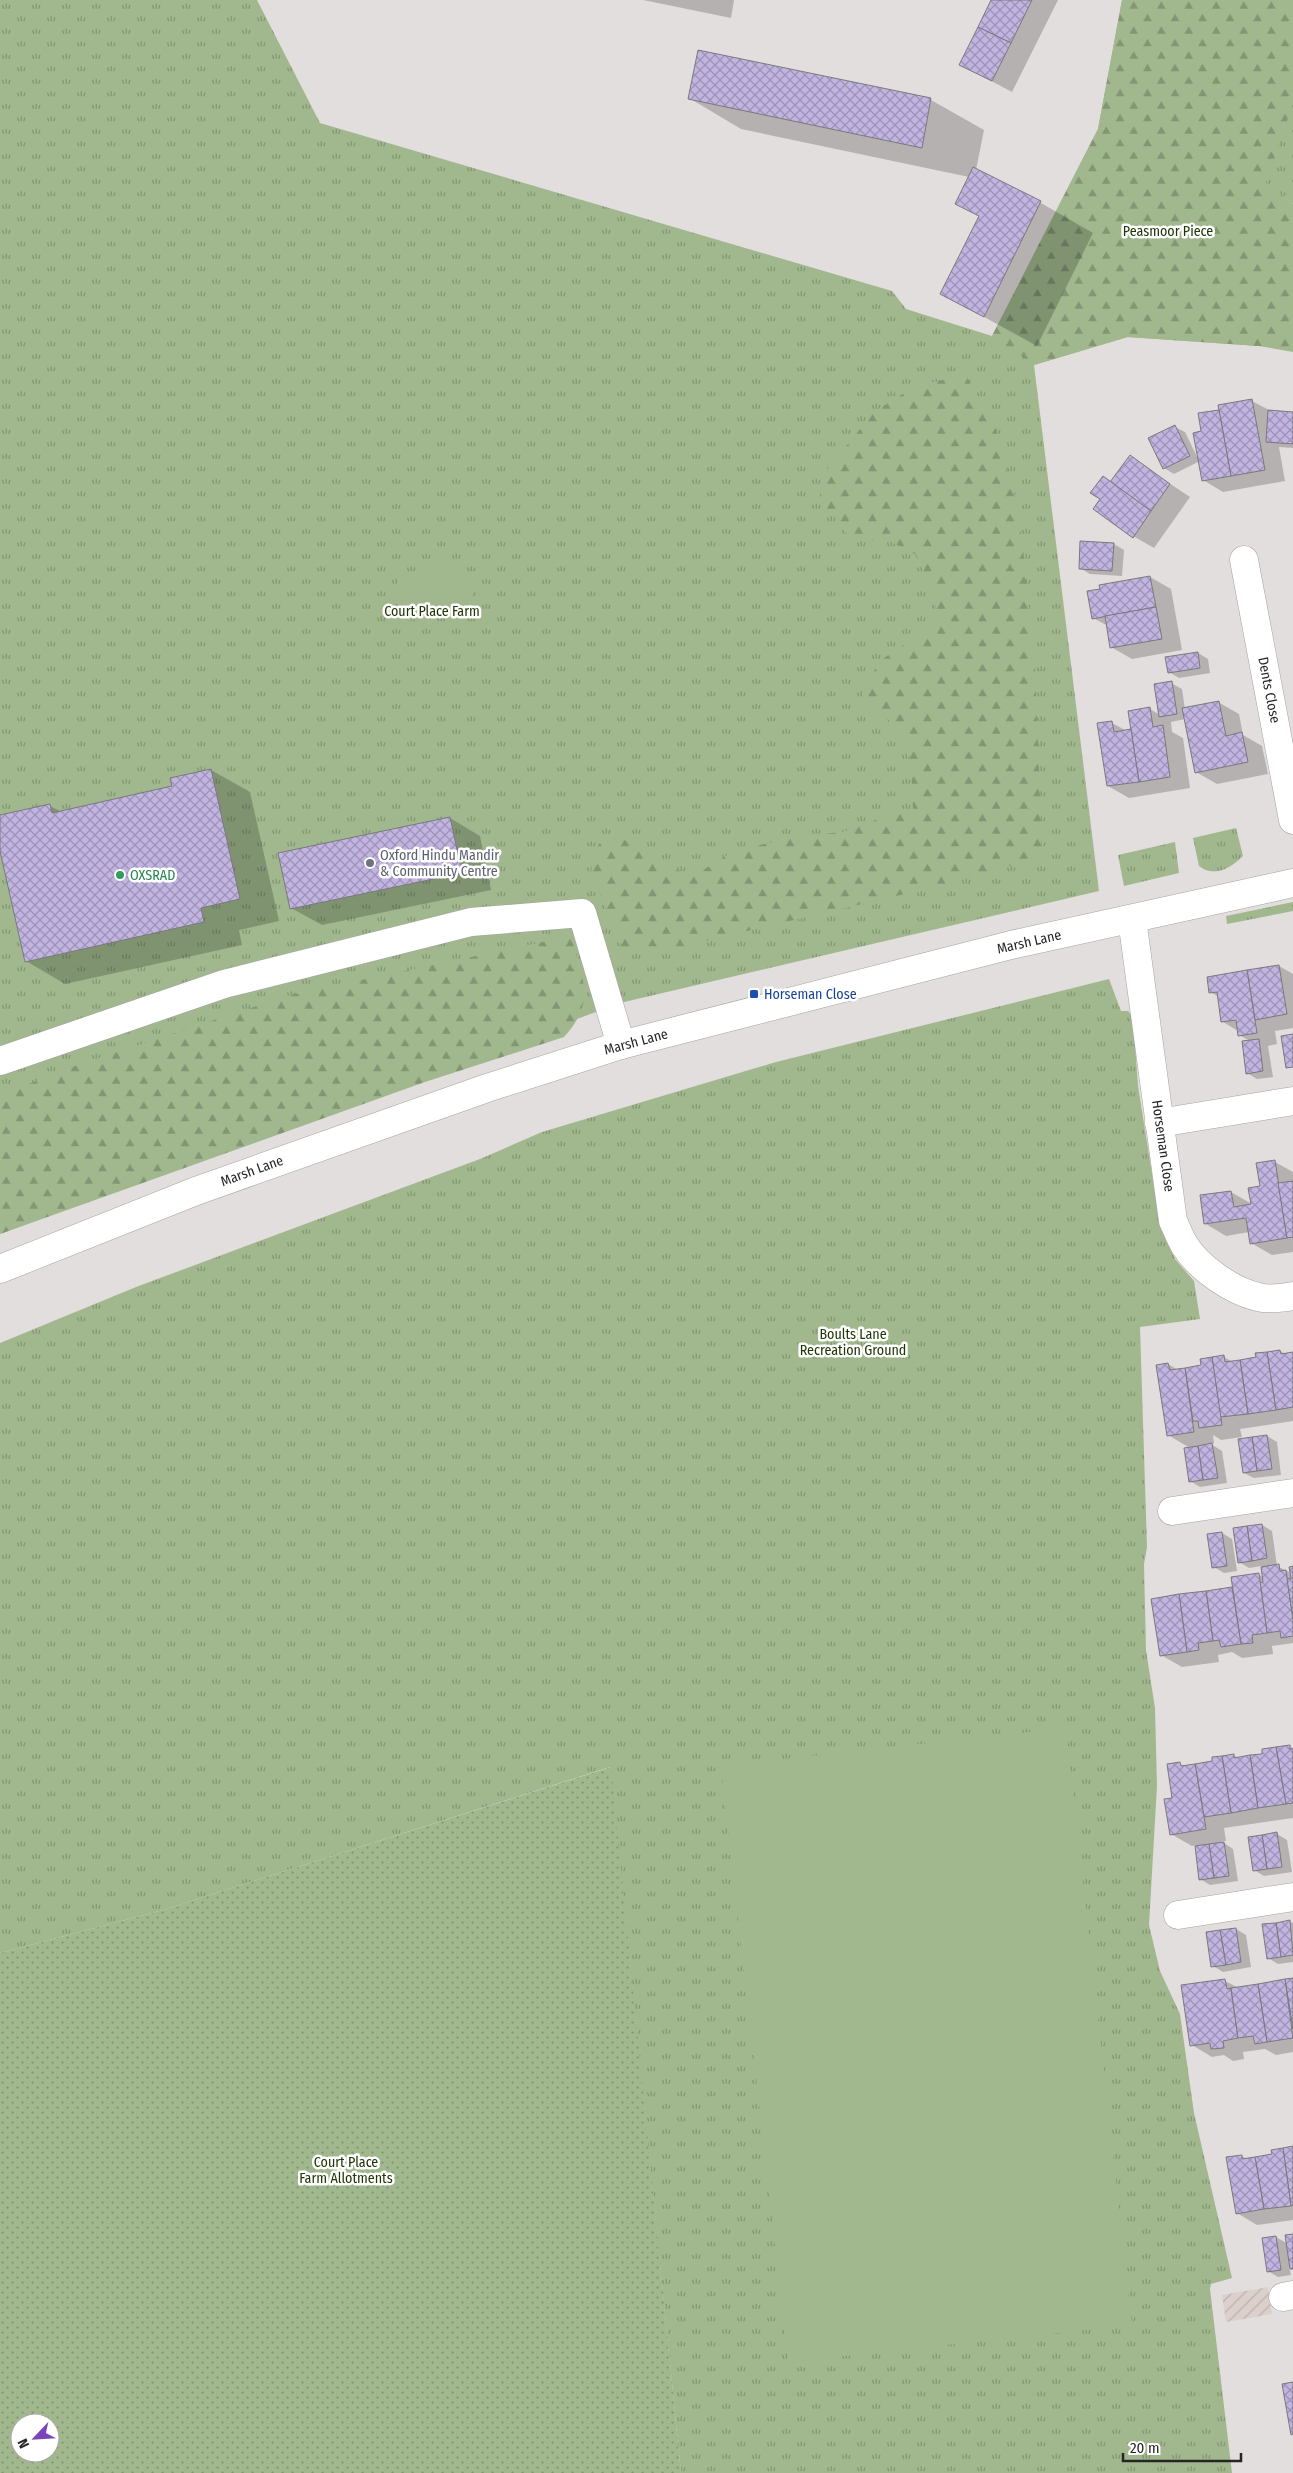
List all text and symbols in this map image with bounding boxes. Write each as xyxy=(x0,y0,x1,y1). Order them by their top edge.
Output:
park label: Peasmoor Piece xyxy=(1123,223,1213,240)
park label: Court Place Farm xyxy=(384,603,480,620)
street label: Dents Close xyxy=(1254,655,1284,725)
place label: Oxford Hindu Mandir & Community Centre xyxy=(380,847,499,880)
marker: Oxford Hindu Mandir & Community Centre xyxy=(364,857,376,869)
place label: OXSRAD xyxy=(130,867,175,884)
marker: OXSRAD xyxy=(114,869,126,881)
street label: Marsh Lane xyxy=(995,926,1063,958)
place label: Horseman Close xyxy=(764,986,857,1003)
marker: Horseman Close xyxy=(748,988,760,1000)
street label: Marsh Lane xyxy=(602,1025,670,1059)
street label: Horseman Close xyxy=(1148,1099,1178,1193)
street label: Marsh Lane xyxy=(218,1152,286,1190)
park label: Boults Lane Recreation Ground xyxy=(800,1326,906,1359)
park label: Court Place Farm Allotments xyxy=(299,2154,393,2187)
north arrow xyxy=(10,2413,60,2463)
scale bar xyxy=(1123,2430,1240,2462)
text: N xyxy=(14,2436,33,2451)
text: 20 m xyxy=(1130,2439,1160,2457)

